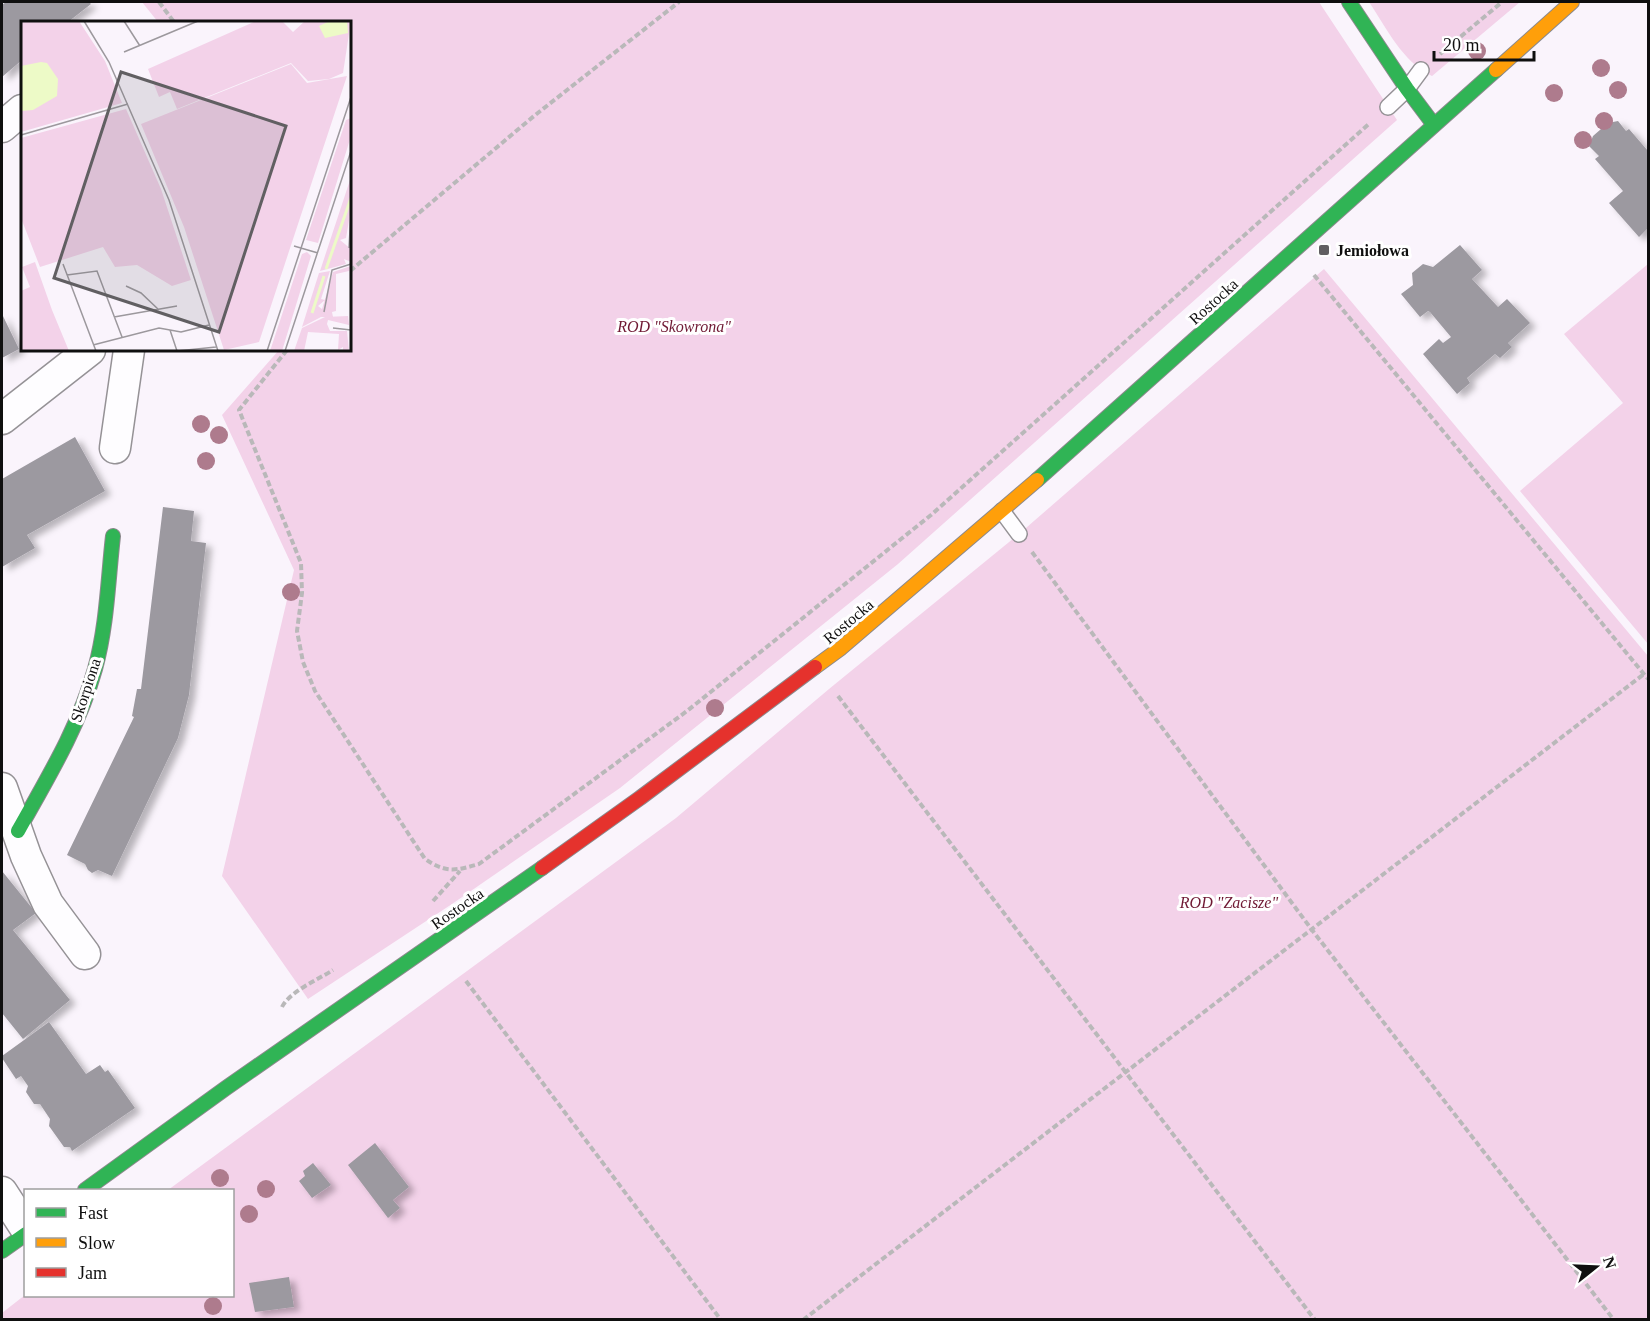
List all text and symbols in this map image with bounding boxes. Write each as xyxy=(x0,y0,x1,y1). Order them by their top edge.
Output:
inset map xyxy=(21,21,351,351)
scale bar xyxy=(1434,24,1534,62)
text: 20 m xyxy=(1443,35,1480,55)
place label: Jemiołowa xyxy=(1336,242,1409,259)
marker: Jemiołowa xyxy=(1317,243,1331,257)
street label: Rostocka xyxy=(1186,275,1241,328)
park label: ROD "Skowrona" xyxy=(616,318,731,335)
street label: Rostocka xyxy=(820,596,877,647)
street label: Skorpiona xyxy=(67,656,105,724)
street label: Rostocka xyxy=(428,884,487,932)
park label: ROD "Zacisze" xyxy=(1179,894,1278,911)
legend xyxy=(24,1189,234,1297)
text: Fast xyxy=(78,1203,108,1223)
text: Slow xyxy=(78,1233,115,1253)
north arrow xyxy=(1566,1237,1626,1297)
text: N xyxy=(1600,1254,1620,1271)
text: Jam xyxy=(78,1263,107,1283)

